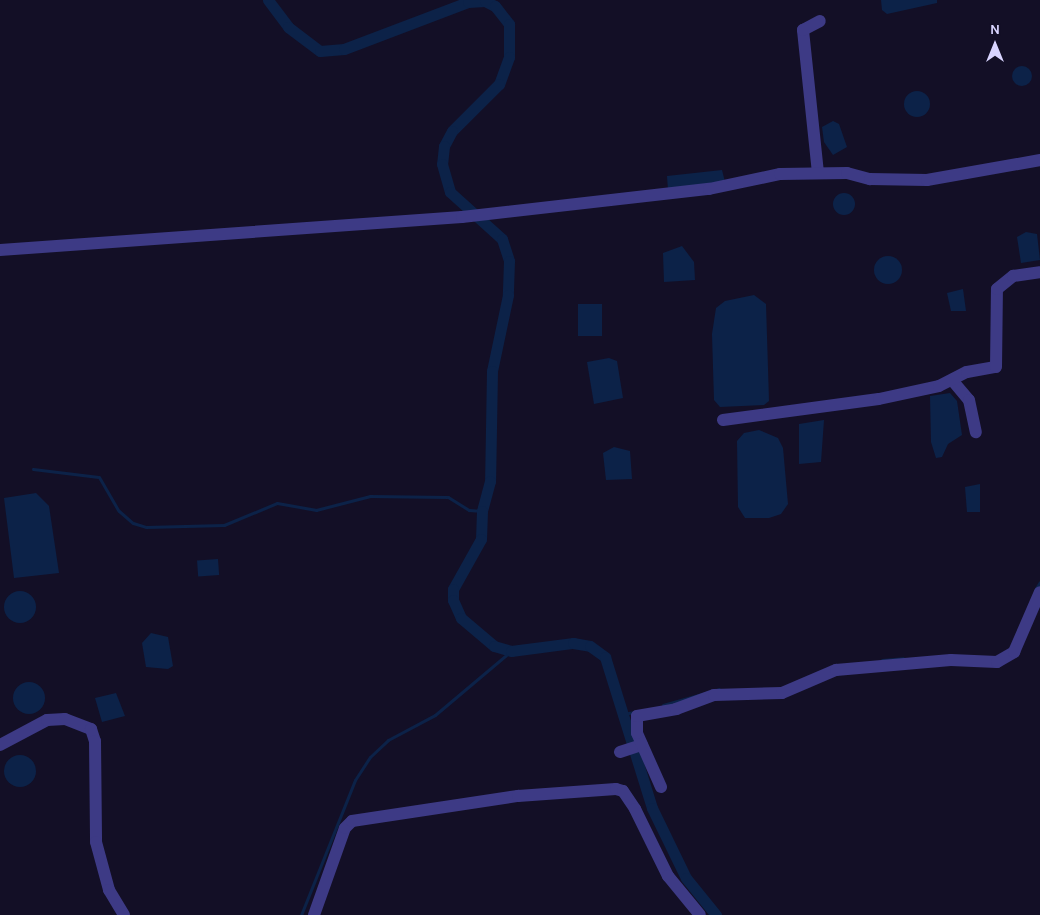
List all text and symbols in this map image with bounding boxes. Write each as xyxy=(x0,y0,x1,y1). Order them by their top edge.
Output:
north arrow xyxy=(970,20,1020,70)
text: N xyxy=(990,21,1000,38)

